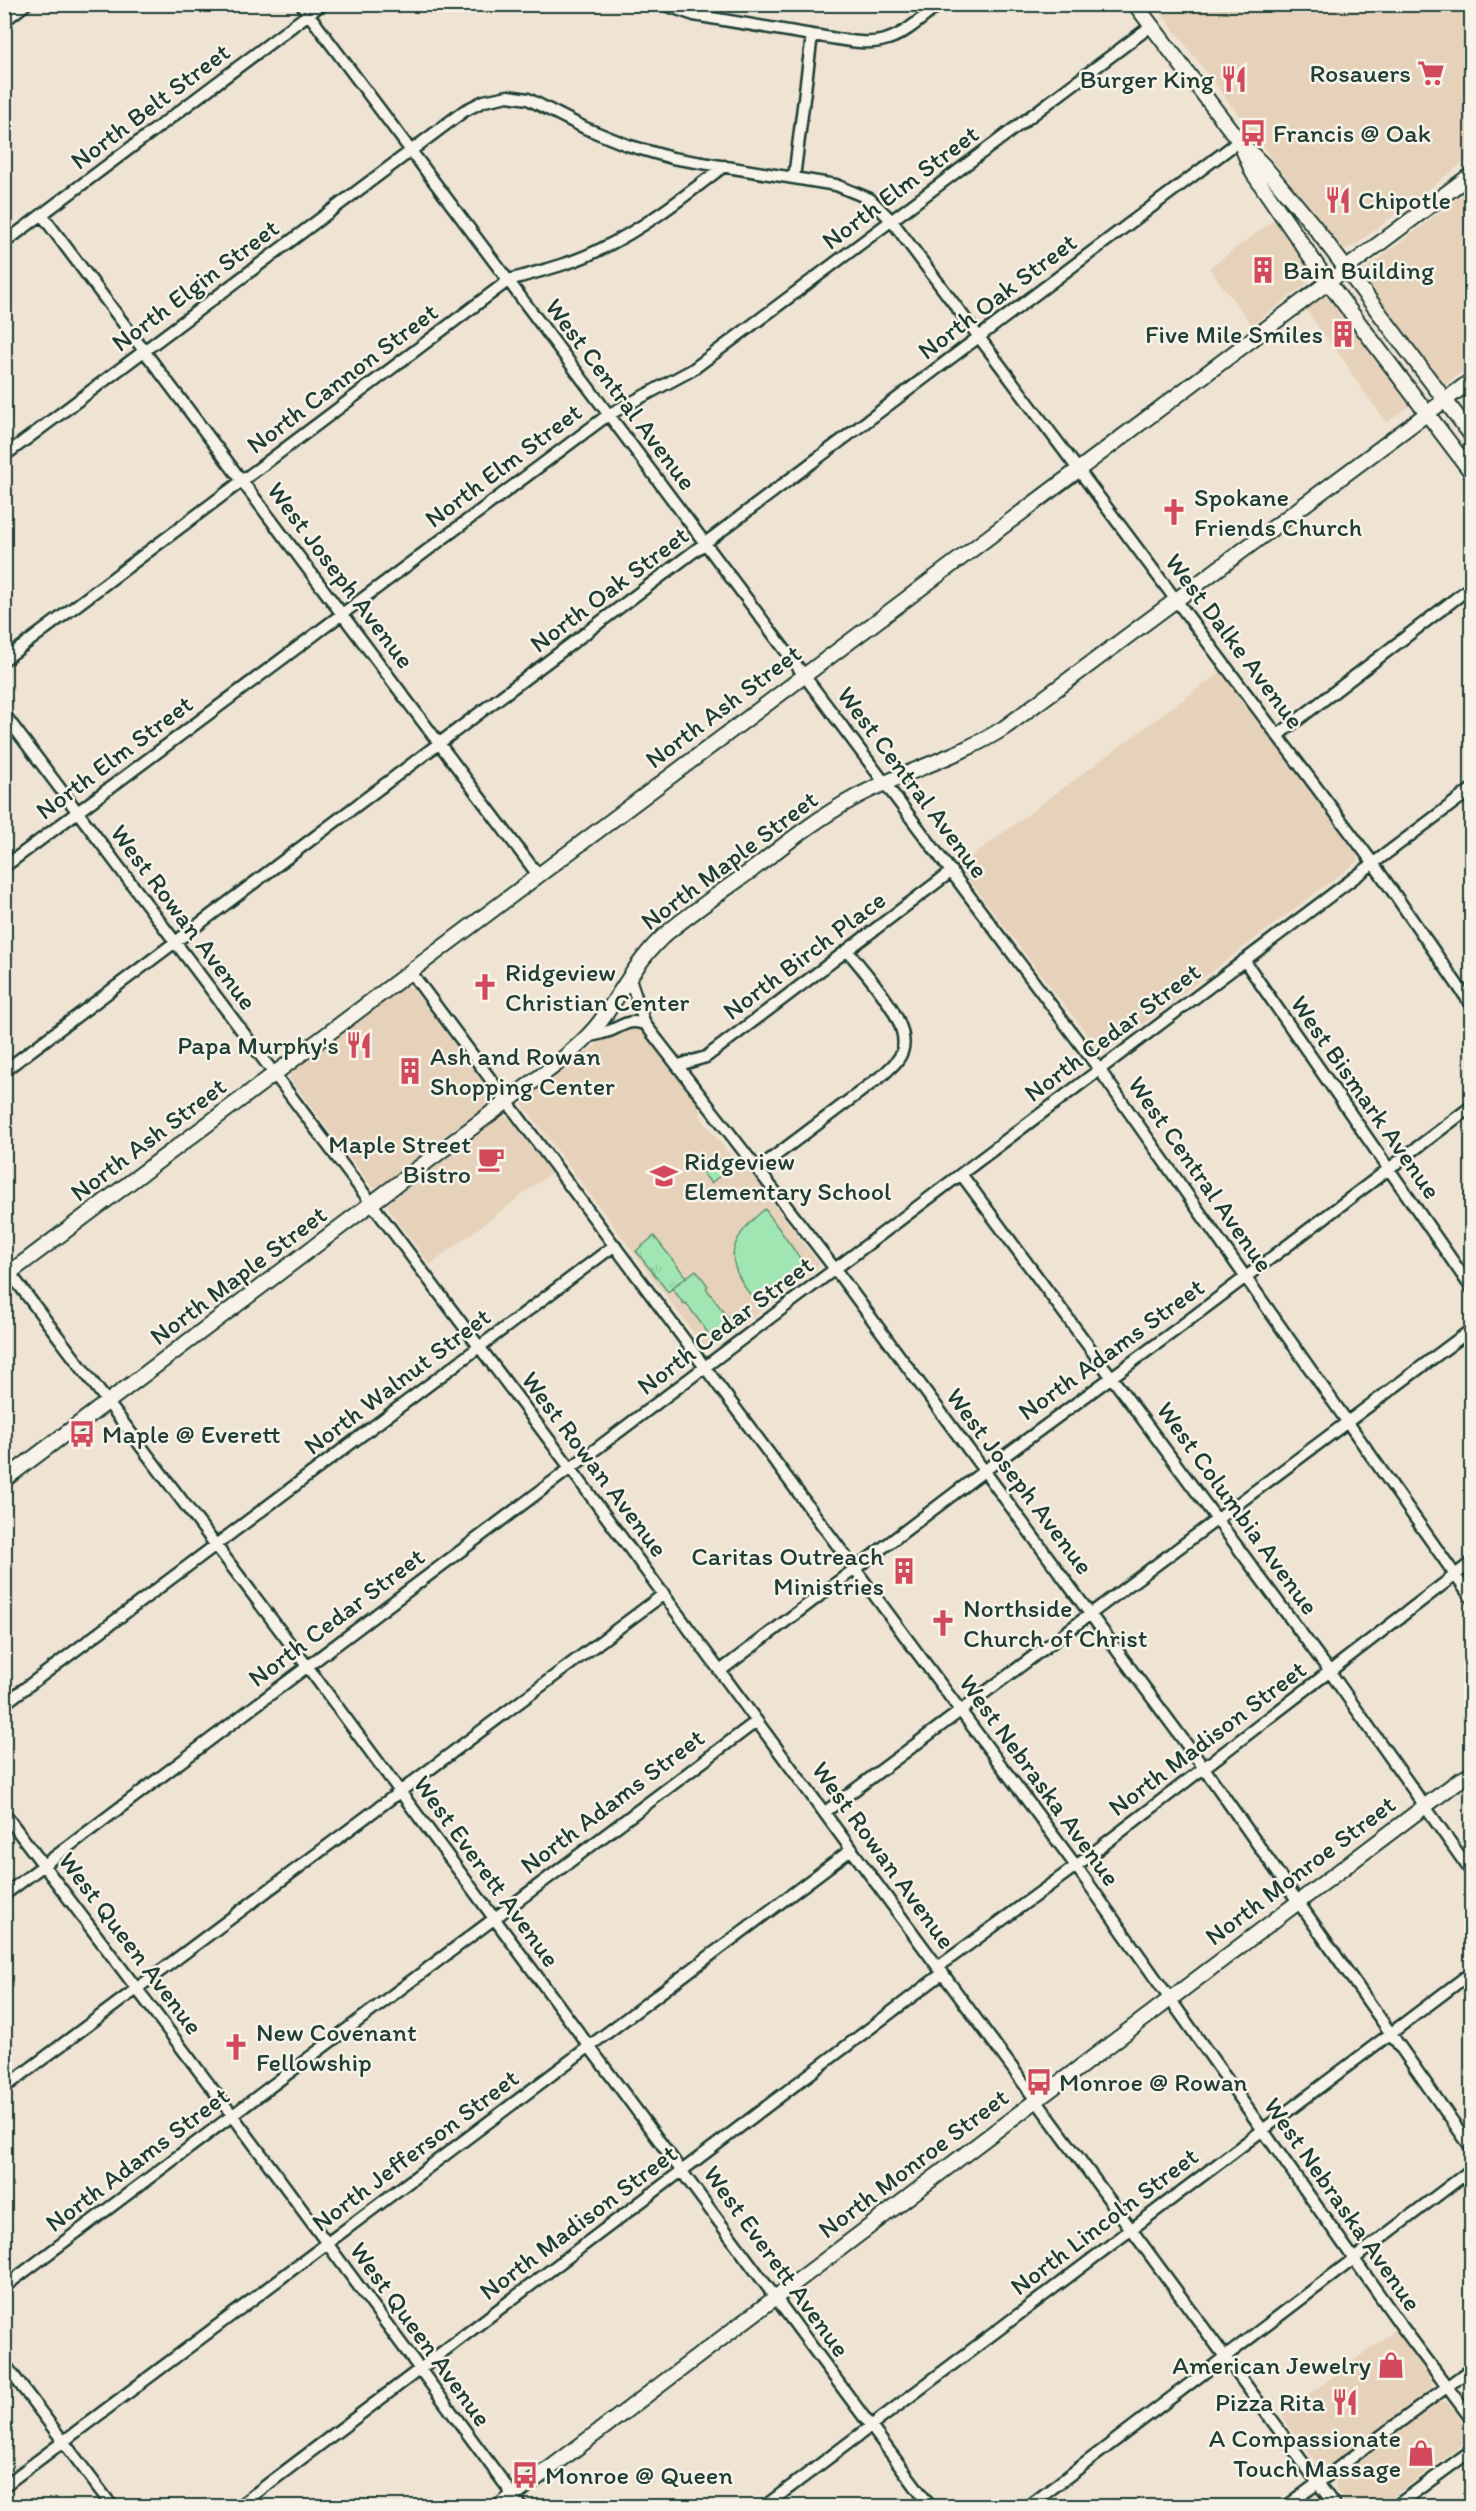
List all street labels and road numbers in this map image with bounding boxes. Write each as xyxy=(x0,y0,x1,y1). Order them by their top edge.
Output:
street label: North Belt Street xyxy=(64,35,236,176)
street label: North Elm Street xyxy=(815,117,985,256)
street label: North Elgin Street xyxy=(105,211,285,358)
street label: North Oak Street xyxy=(911,226,1083,366)
street label: West Central Avenue xyxy=(538,292,704,496)
street label: North Cannon Street xyxy=(240,296,444,460)
street label: North Elm Street xyxy=(418,395,588,534)
street label: West Joseph Avenue xyxy=(260,475,422,675)
street label: North Oak Street xyxy=(523,519,695,659)
street label: West Dalke Avenue xyxy=(1158,547,1312,735)
street label: North Ash Street xyxy=(639,637,808,775)
street label: West Central Avenue xyxy=(830,680,996,884)
street label: North Elm Street xyxy=(29,687,199,826)
street label: North Maple Street xyxy=(634,783,824,937)
street label: West Rowan Avenue xyxy=(104,818,264,1016)
street label: North Birch Place xyxy=(716,883,892,1027)
street label: North Cedar Street xyxy=(1018,955,1207,1109)
street label: West Bismark Avenue xyxy=(1284,989,1448,1205)
street label: North Ash Street xyxy=(64,1070,233,1208)
street label: West Central Avenue xyxy=(1121,1070,1281,1278)
street label: North Maple Street xyxy=(143,1198,333,1352)
street label: North Cedar Street xyxy=(631,1248,820,1402)
street label: North Adams Street xyxy=(1012,1271,1211,1427)
street label: North Walnut Street xyxy=(297,1300,497,1462)
street label: West Rowan Avenue xyxy=(515,1365,675,1563)
street label: West Joseph Avenue xyxy=(939,1381,1101,1581)
street label: West Columbia Avenue xyxy=(1150,1395,1326,1621)
street label: North Cedar Street xyxy=(242,1540,431,1694)
street label: North Madison Street xyxy=(1102,1653,1312,1823)
street label: West Nebraska Avenue xyxy=(952,1668,1128,1892)
street label: North Adams Street xyxy=(514,1721,711,1881)
street label: West Rowan Avenue xyxy=(805,1755,963,1955)
street label: West Everett Avenue xyxy=(407,1769,567,1973)
street label: North Monroe Street xyxy=(1199,1788,1402,1952)
street label: West Queen Avenue xyxy=(52,1845,210,2041)
street label: North Jefferson Street xyxy=(305,2062,525,2238)
street label: North Adams Street xyxy=(39,2079,236,2239)
street label: North Monroe Street xyxy=(812,2081,1015,2245)
street label: West Nebraska Avenue xyxy=(1257,2091,1429,2317)
street label: North Madison Street xyxy=(473,2137,683,2307)
street label: North Lincoln Street xyxy=(1004,2140,1205,2302)
street label: West Everett Avenue xyxy=(697,2159,857,2363)
street label: West Queen Avenue xyxy=(343,2235,499,2433)

